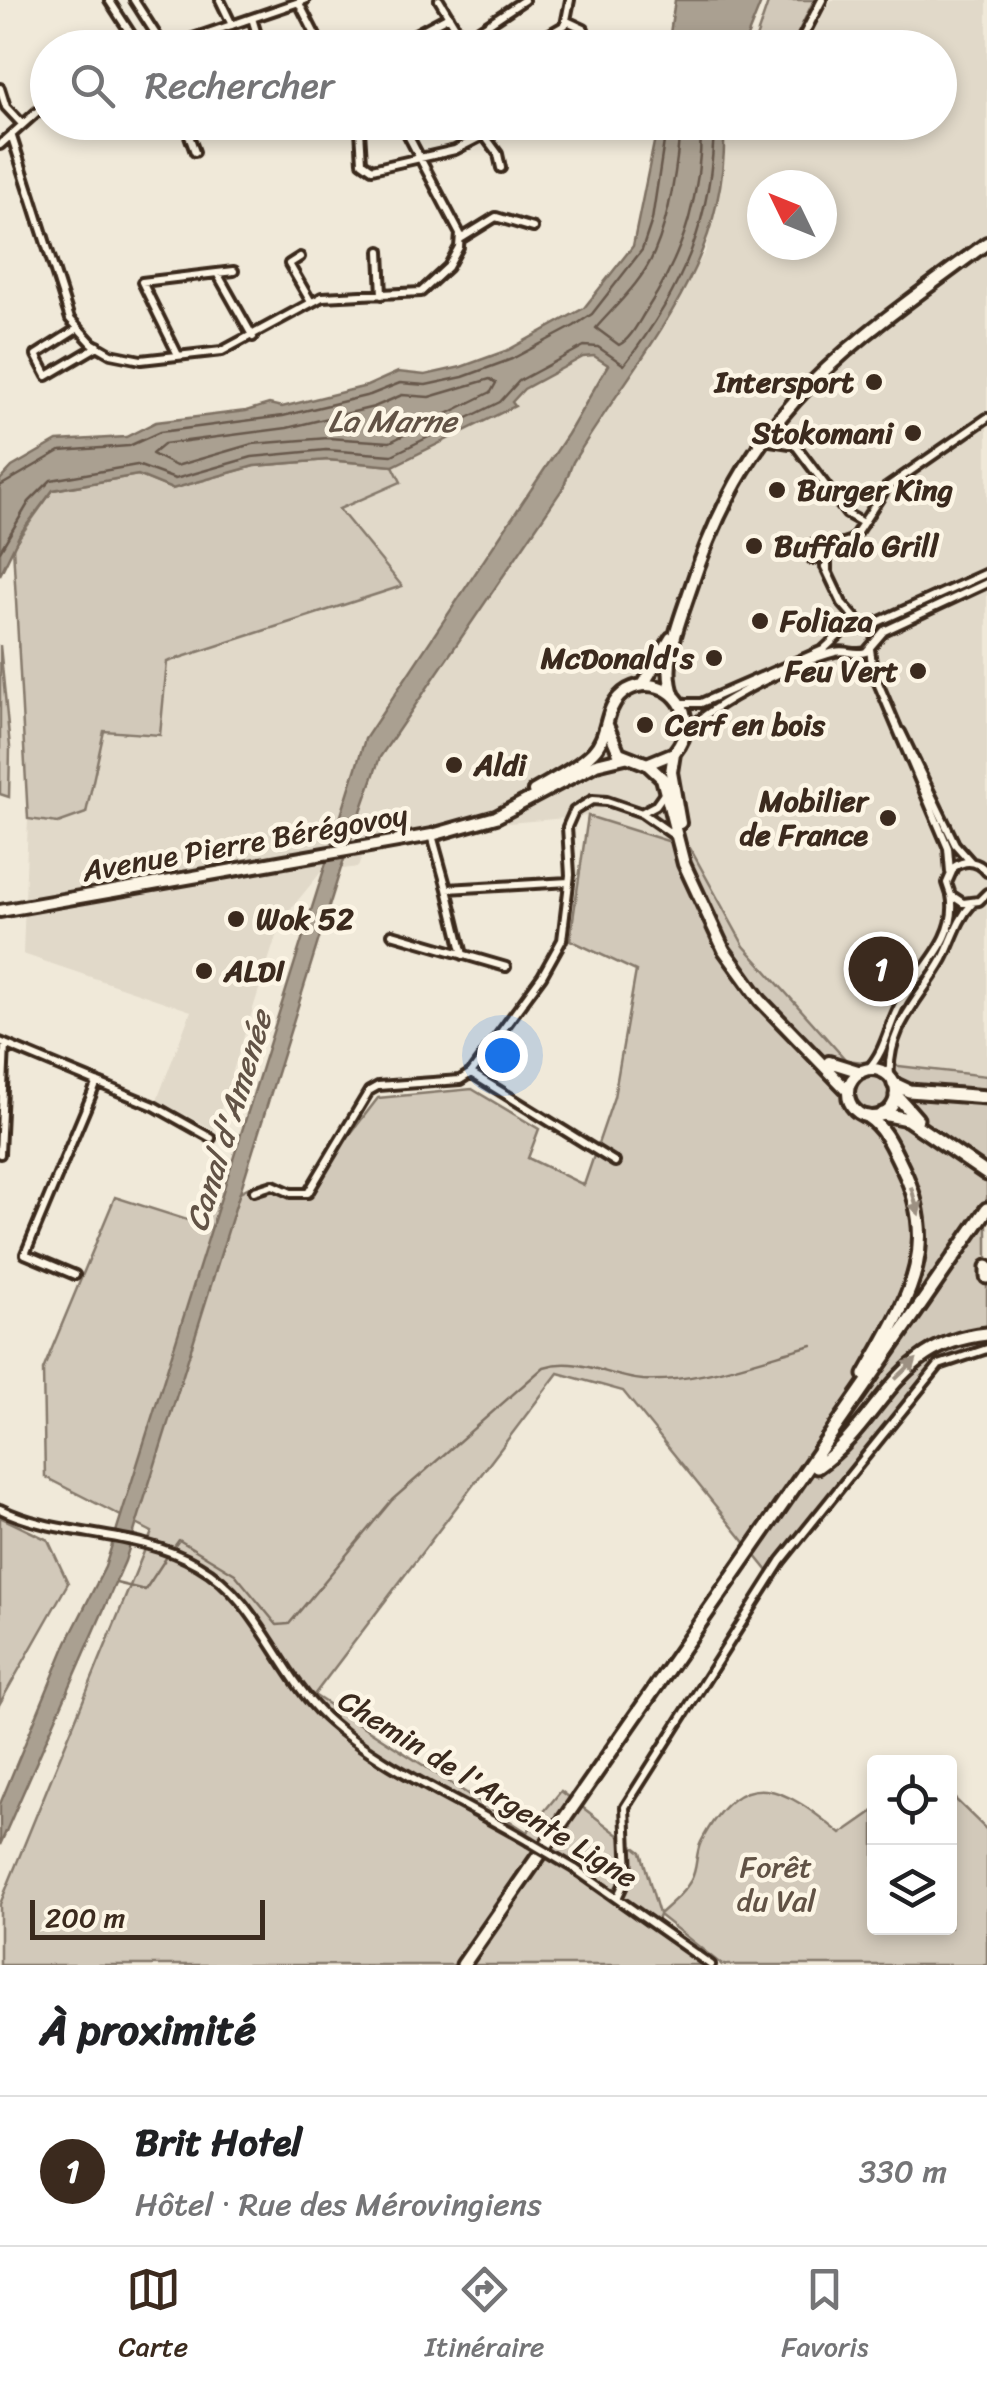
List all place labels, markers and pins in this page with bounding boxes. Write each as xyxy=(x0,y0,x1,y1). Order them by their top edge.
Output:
place label: Intersport xyxy=(713,355,854,409)
marker: Intersport xyxy=(863,371,885,393)
place label: Stokomani xyxy=(751,406,895,460)
marker: Stokomani xyxy=(902,422,924,444)
place label: Burger King xyxy=(797,463,953,517)
marker: Burger King xyxy=(766,479,788,501)
place label: Buffalo Grill xyxy=(774,519,940,573)
marker: Buffalo Grill xyxy=(743,535,765,557)
place label: Foliaza xyxy=(779,594,873,648)
marker: Foliaza xyxy=(749,610,771,632)
place label: McDonald's xyxy=(540,631,695,685)
place label: Feu Vert xyxy=(784,644,898,698)
marker: McDonald's xyxy=(703,647,725,669)
marker: Feu Vert xyxy=(907,660,929,682)
place label: Cerf en bois xyxy=(664,698,826,752)
marker: Cerf en bois xyxy=(634,714,656,736)
place label: Aldi xyxy=(472,738,528,792)
marker: Aldi xyxy=(443,754,465,776)
place label: Mobilier de France xyxy=(740,774,870,862)
marker: Mobilier de France xyxy=(877,807,899,829)
place label: Wok 52 xyxy=(256,892,354,946)
marker: Wok 52 xyxy=(225,908,247,930)
pin: 1 xyxy=(848,932,914,1006)
place label: ALDI xyxy=(222,944,285,998)
marker: ALDI xyxy=(193,960,215,982)

